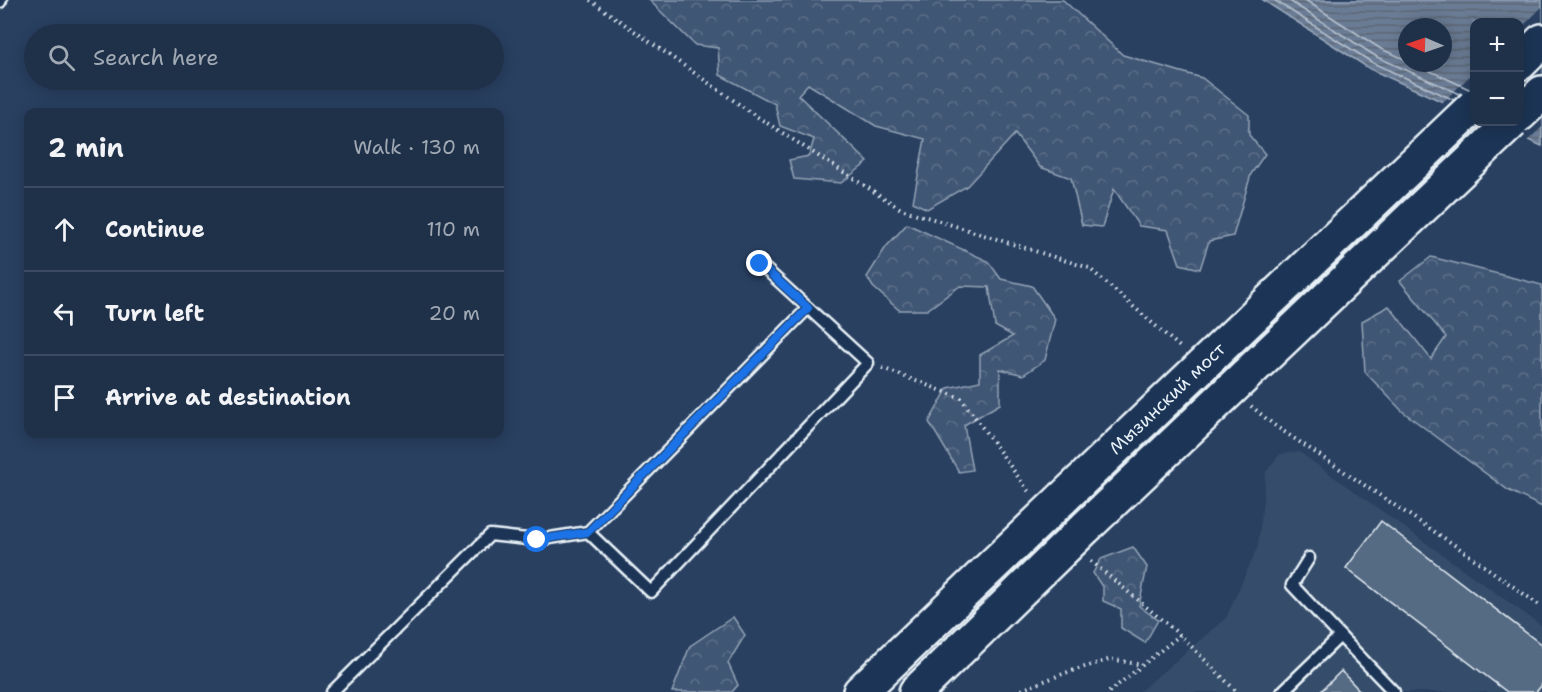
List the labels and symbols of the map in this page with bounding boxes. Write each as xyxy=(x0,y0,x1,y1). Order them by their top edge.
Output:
north arrow xyxy=(1398,18,1452,72)
route end xyxy=(746,250,772,276)
street label: Мызинский мост xyxy=(1104,337,1231,460)
route start xyxy=(523,526,549,552)

